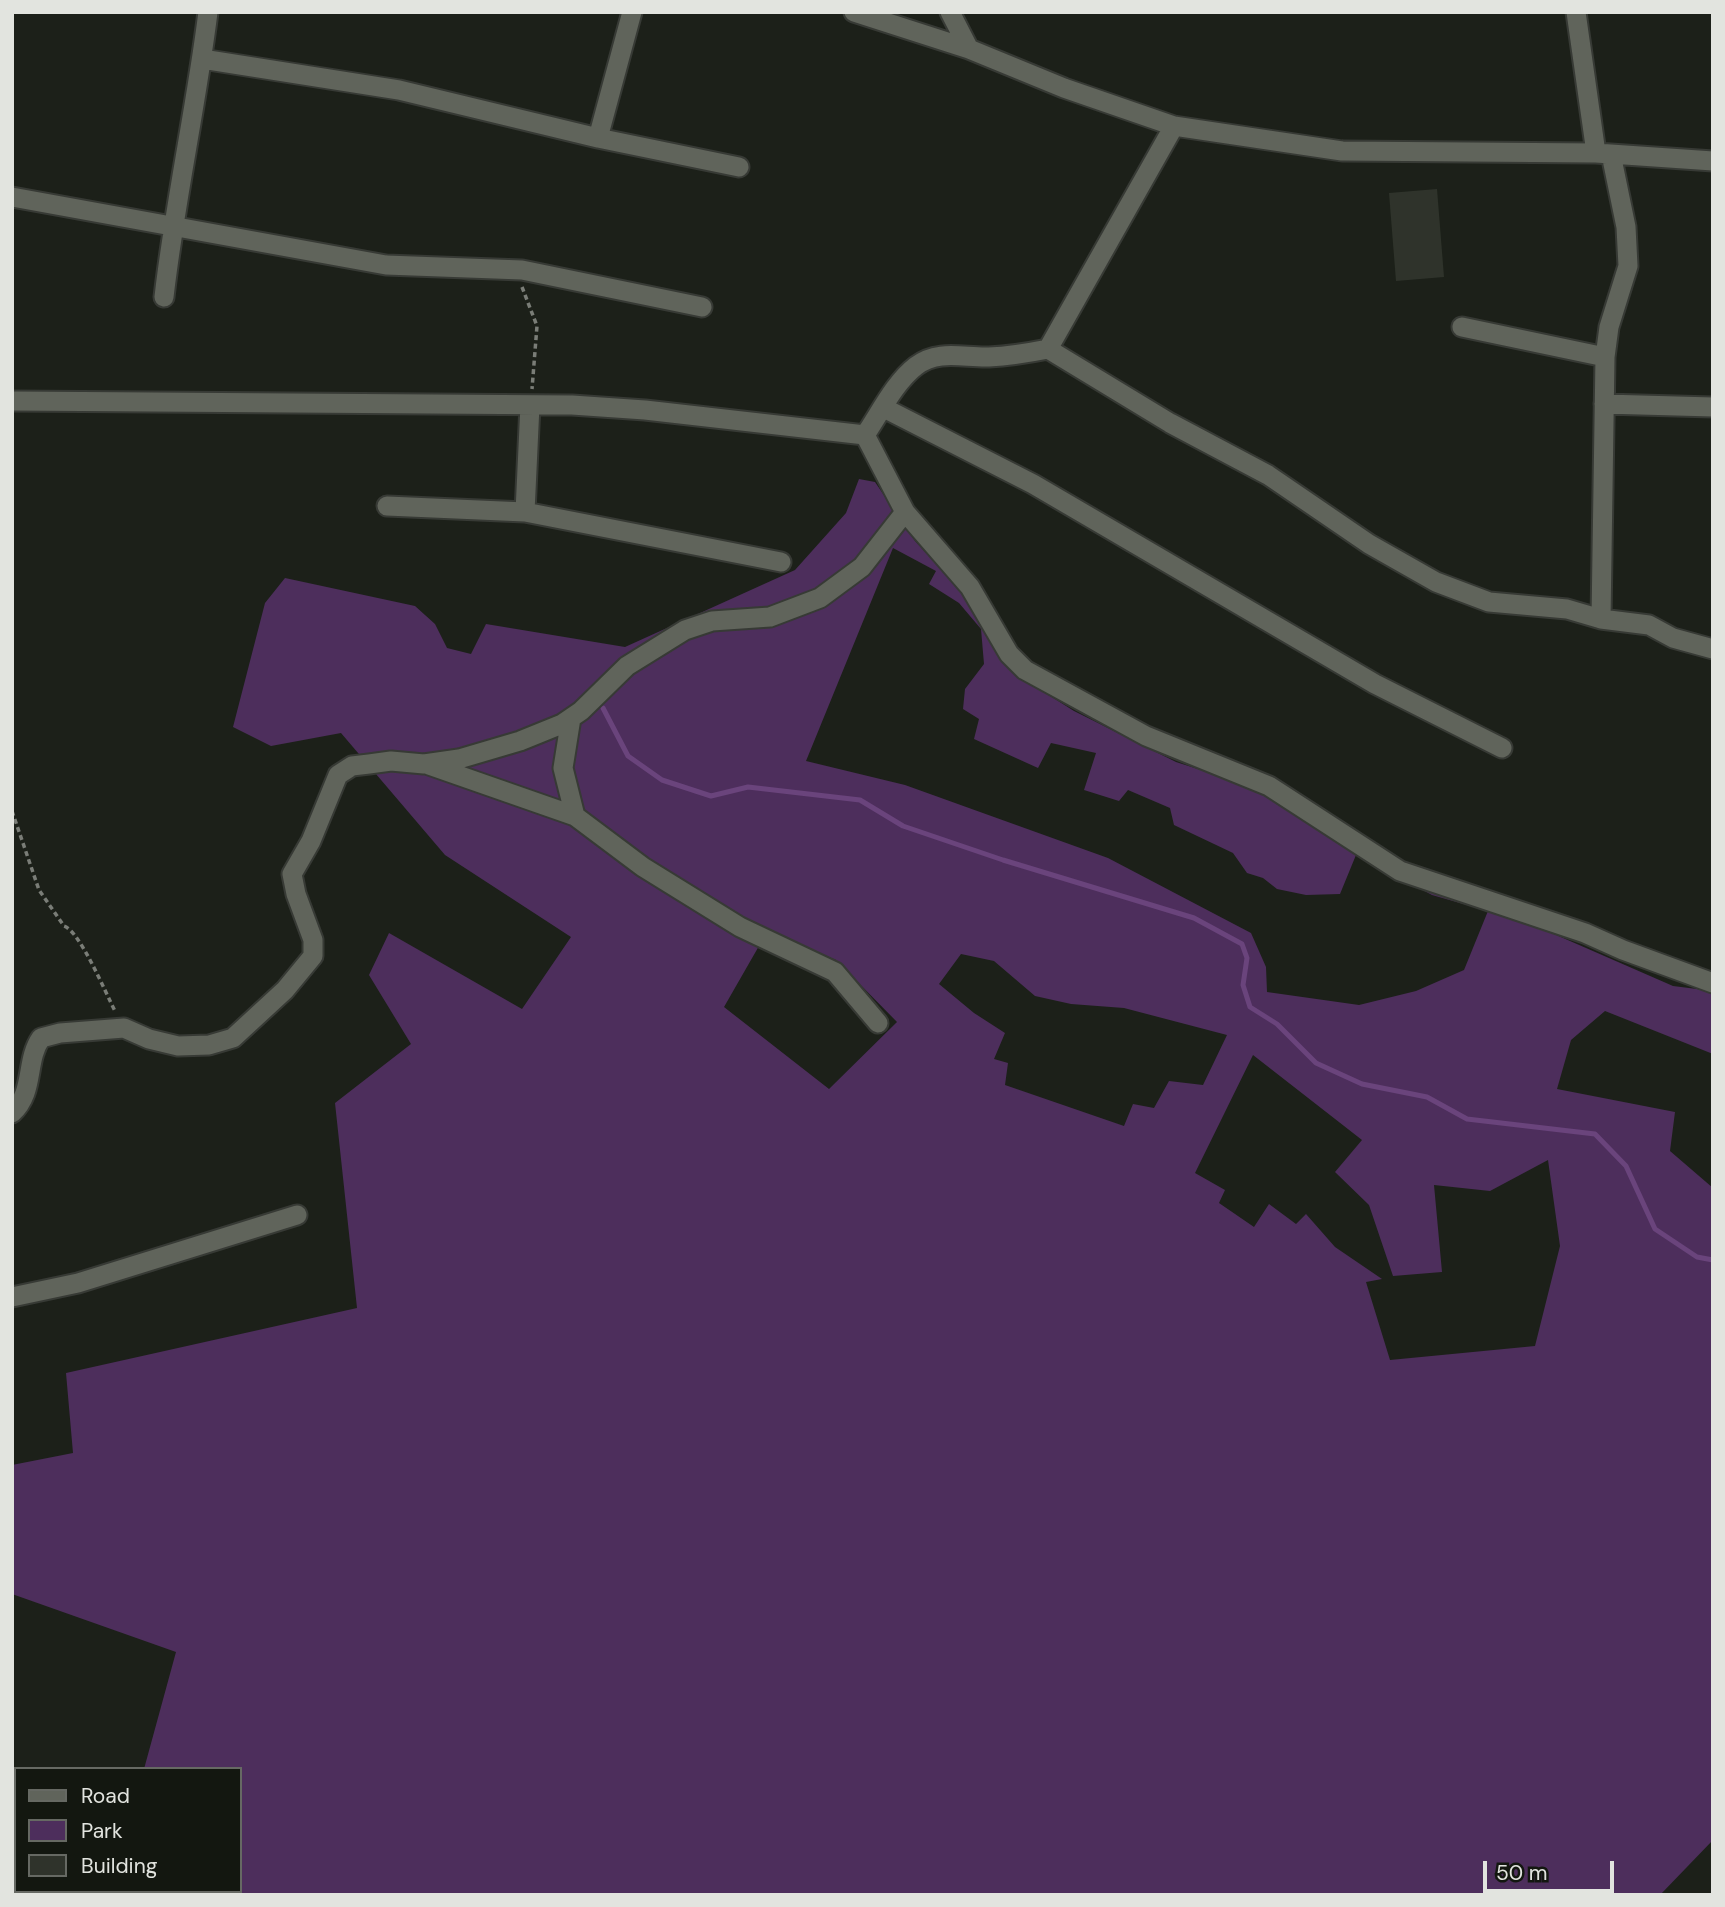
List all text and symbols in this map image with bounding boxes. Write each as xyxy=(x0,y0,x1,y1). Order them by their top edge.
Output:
legend xyxy=(14,1767,242,1893)
text: Road xyxy=(81,1782,130,1810)
text: Park xyxy=(81,1817,122,1845)
scale bar xyxy=(1487,1848,1618,1892)
text: Building xyxy=(81,1852,157,1880)
text: 50 m xyxy=(1496,1859,1547,1887)

